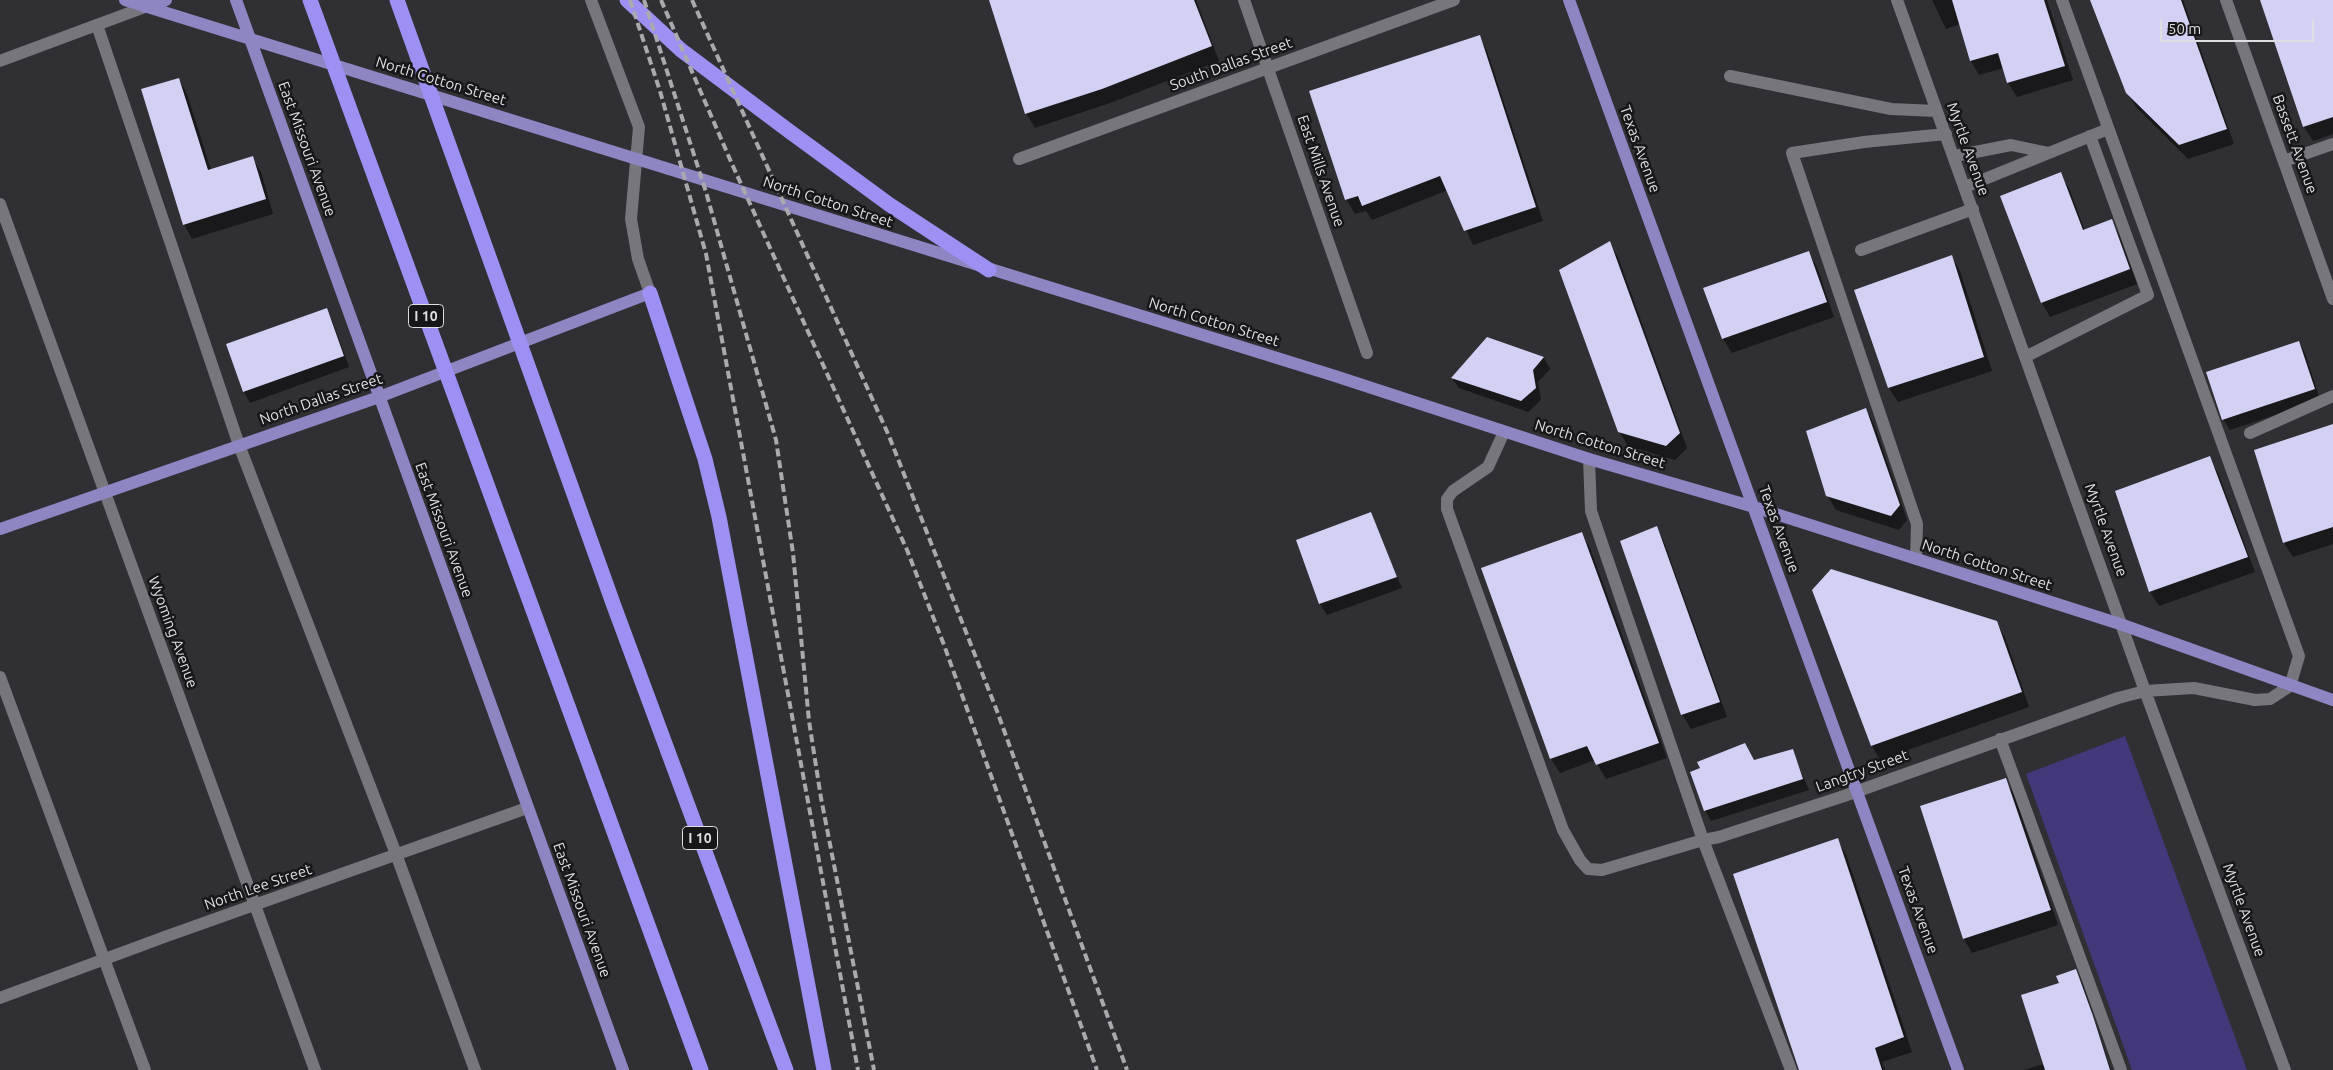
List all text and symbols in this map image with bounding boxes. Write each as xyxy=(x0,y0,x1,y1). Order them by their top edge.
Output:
scale bar xyxy=(2163,10,2317,42)
text: 50 m xyxy=(2168,20,2201,37)
street label: South Dallas Street xyxy=(1167,34,1295,94)
street label: North Cotton Street xyxy=(374,53,508,109)
street label: East Missouri Avenue xyxy=(274,79,340,219)
street label: Bassett Avenue xyxy=(2269,92,2321,196)
street label: Myrtle Avenue xyxy=(1943,100,1993,198)
street label: Texas Avenue xyxy=(1616,103,1664,195)
street label: East Mills Avenue xyxy=(1293,113,1349,229)
street label: North Cotton Street xyxy=(761,173,895,231)
street label: North Cotton Street xyxy=(1147,294,1281,350)
road number: I 10 xyxy=(408,304,444,328)
street label: North Dallas Street xyxy=(257,370,385,428)
street label: North Cotton Street xyxy=(1533,416,1667,472)
street label: East Missouri Avenue xyxy=(411,460,477,600)
street label: Myrtle Avenue xyxy=(2081,481,2131,579)
street label: Texas Avenue xyxy=(1755,483,1803,575)
street label: North Cotton Street xyxy=(1920,536,2054,594)
street label: Wyoming Avenue xyxy=(144,574,202,690)
street label: Langtry Street xyxy=(1813,746,1911,796)
road number: I 10 xyxy=(682,826,718,850)
street label: East Missouri Avenue xyxy=(549,840,615,980)
street label: North Lee Street xyxy=(202,860,314,914)
street label: Myrtle Avenue xyxy=(2219,861,2269,959)
street label: Texas Avenue xyxy=(1894,864,1942,956)

